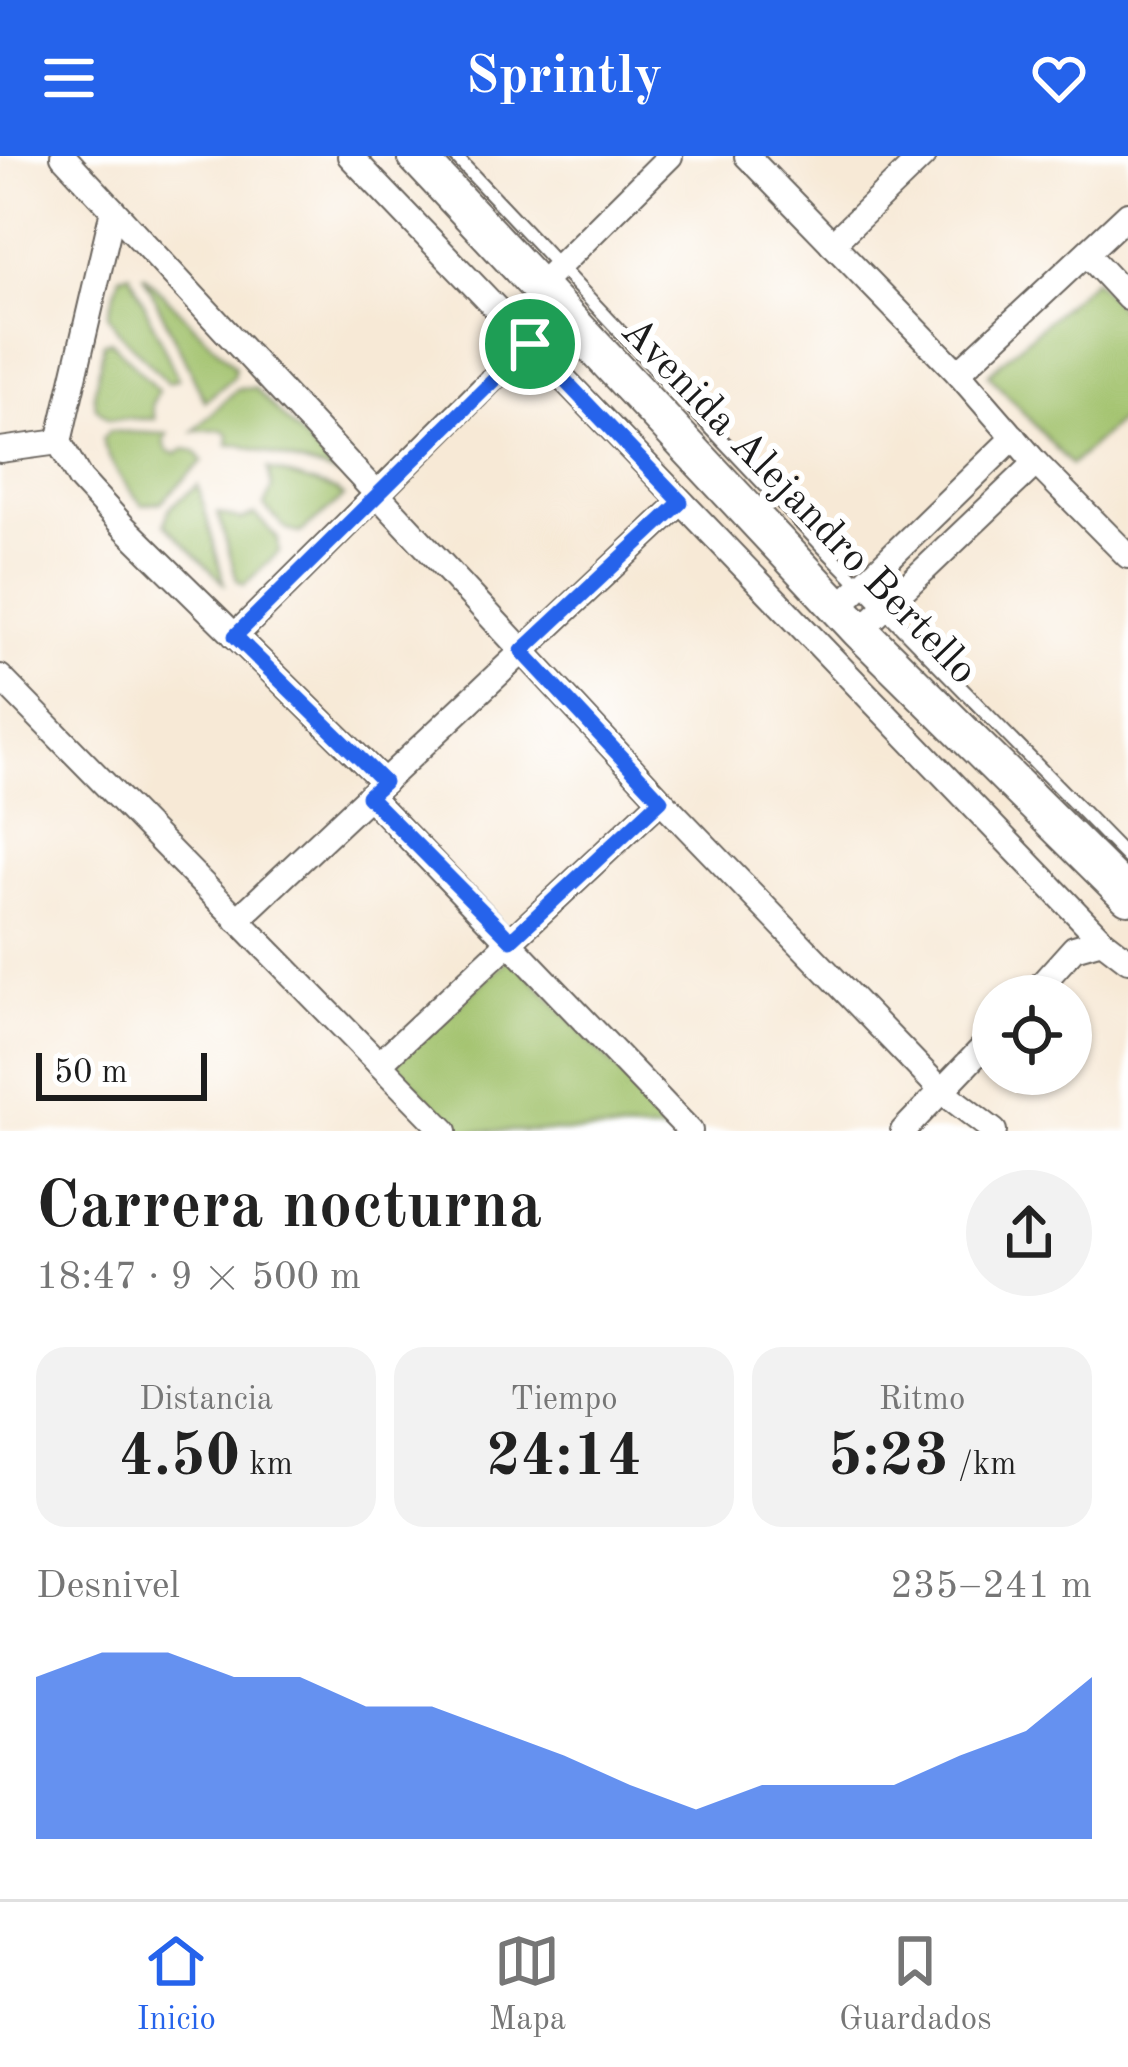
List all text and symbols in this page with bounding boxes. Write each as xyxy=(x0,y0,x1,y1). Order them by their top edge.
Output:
icon: menu xyxy=(36,45,102,111)
icon: heart xyxy=(1026,45,1092,111)
text: Sprintly xyxy=(466,51,662,105)
pin xyxy=(479,293,581,395)
street label: Avenida Alejandro Bertello xyxy=(612,310,984,693)
icon: arrive xyxy=(497,311,563,377)
map controls xyxy=(972,975,1092,1095)
button: locate xyxy=(972,975,1092,1095)
scale bar xyxy=(36,1047,207,1100)
text: 50 m xyxy=(54,1057,128,1090)
button: share xyxy=(966,1170,1092,1296)
text: Carrera nocturna xyxy=(36,1176,542,1242)
text: 18:47 · 9 × 500 m xyxy=(36,1258,361,1297)
text: Distancia xyxy=(139,1384,273,1417)
text: Tiempo xyxy=(510,1384,618,1417)
text: Ritmo xyxy=(879,1384,965,1417)
text: 4.50 xyxy=(119,1428,240,1488)
text: 24:14 xyxy=(486,1428,642,1488)
text: 5:23 xyxy=(828,1428,949,1488)
text: km xyxy=(240,1449,293,1482)
text: /km xyxy=(949,1449,1016,1482)
text: Desnivel xyxy=(36,1567,180,1606)
text: 235–241 m xyxy=(890,1567,1092,1606)
tab: Inicio xyxy=(136,1928,216,2041)
tab: Mapa xyxy=(489,1928,566,2041)
tab: Guardados xyxy=(839,1928,992,2041)

